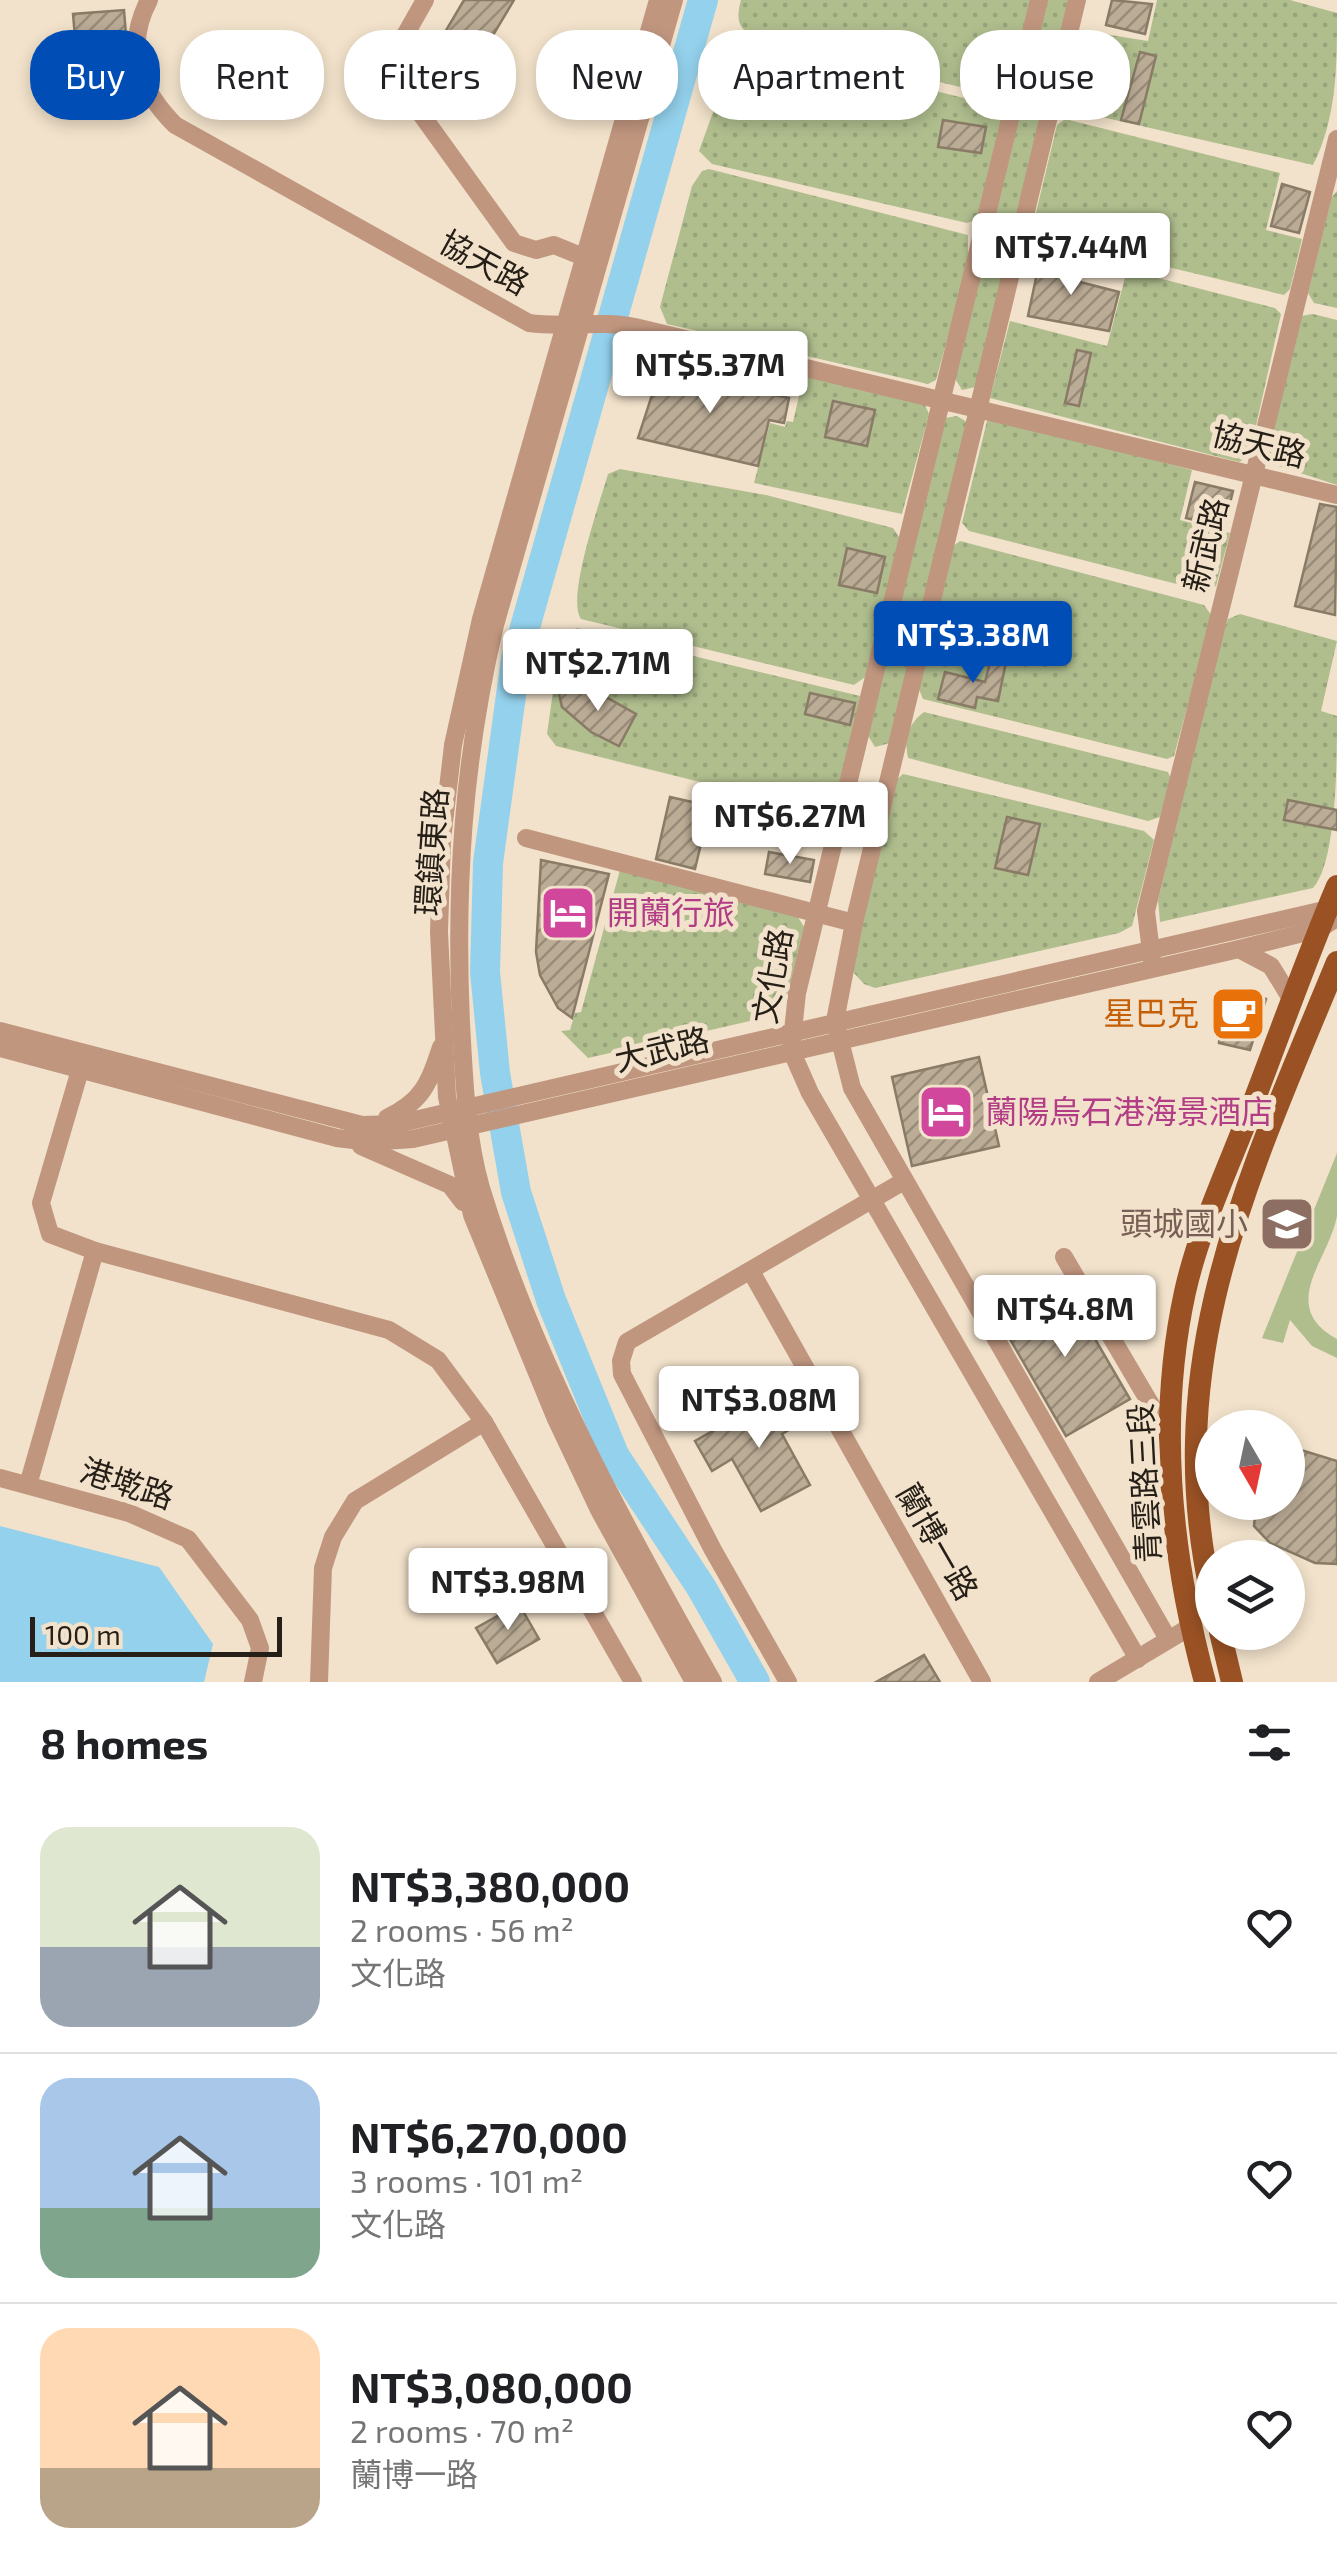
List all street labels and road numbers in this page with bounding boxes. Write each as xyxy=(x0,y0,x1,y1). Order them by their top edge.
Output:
street label: 協天路 xyxy=(434,221,536,301)
street label: 協天路 xyxy=(1208,413,1311,473)
street label: 新武路 xyxy=(1174,493,1234,596)
street label: 環鎮東路 xyxy=(407,787,453,917)
street label: 文化路 xyxy=(744,925,798,1026)
street label: 大武路 xyxy=(610,1019,713,1077)
street label: 青雲路三段 xyxy=(1120,1402,1166,1564)
street label: 港墘路 xyxy=(76,1449,179,1515)
street label: 蘭博一路 xyxy=(890,1476,987,1606)

